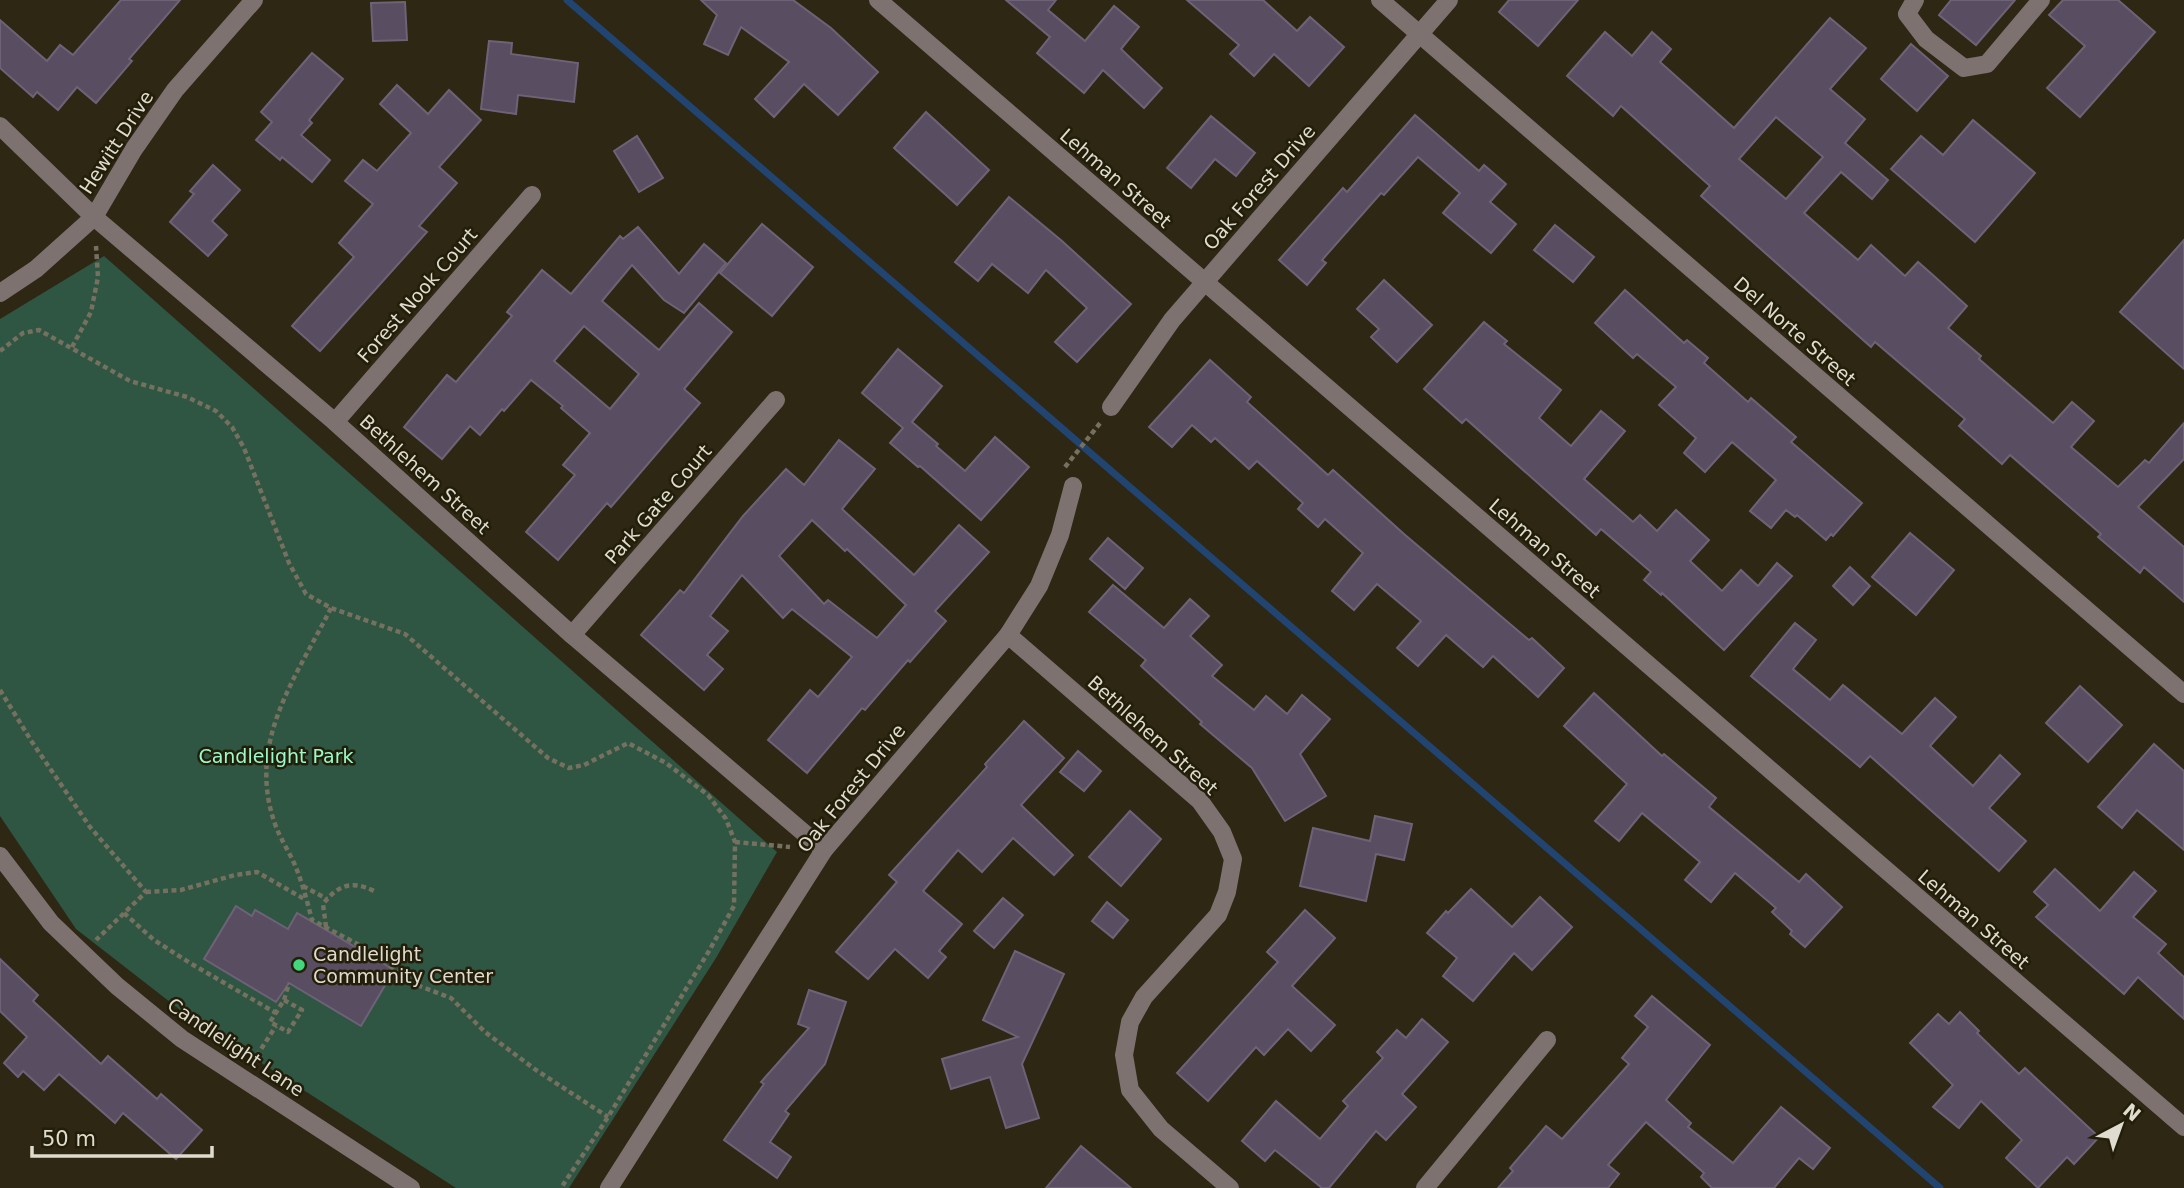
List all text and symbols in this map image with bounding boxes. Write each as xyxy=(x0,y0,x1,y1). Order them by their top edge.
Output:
street label: Hewitt Drive xyxy=(75,86,157,198)
street label: Oak Forest Drive xyxy=(1199,120,1319,254)
street label: Lehman Street xyxy=(1056,124,1176,232)
street label: Forest Nook Court xyxy=(353,223,481,367)
street label: Del Norte Street xyxy=(1730,272,1860,390)
street label: Bethlehem Street xyxy=(356,410,494,538)
street label: Park Gate Court xyxy=(600,440,716,568)
street label: Lehman Street xyxy=(1485,494,1605,602)
street label: Bethlehem Street xyxy=(1084,671,1222,799)
street label: Oak Forest Drive xyxy=(793,719,909,857)
park label: Candlelight Park xyxy=(198,745,354,767)
street label: Lehman Street xyxy=(1914,865,2034,973)
place label: Candlelight Community Center xyxy=(313,943,493,987)
marker: Candlelight Community Center xyxy=(291,957,307,973)
street label: Candlelight Lane xyxy=(163,993,309,1101)
north arrow xyxy=(2086,1090,2156,1160)
text: N xyxy=(2119,1099,2145,1126)
scale bar xyxy=(32,1114,212,1158)
text: 50 m xyxy=(42,1127,96,1151)

